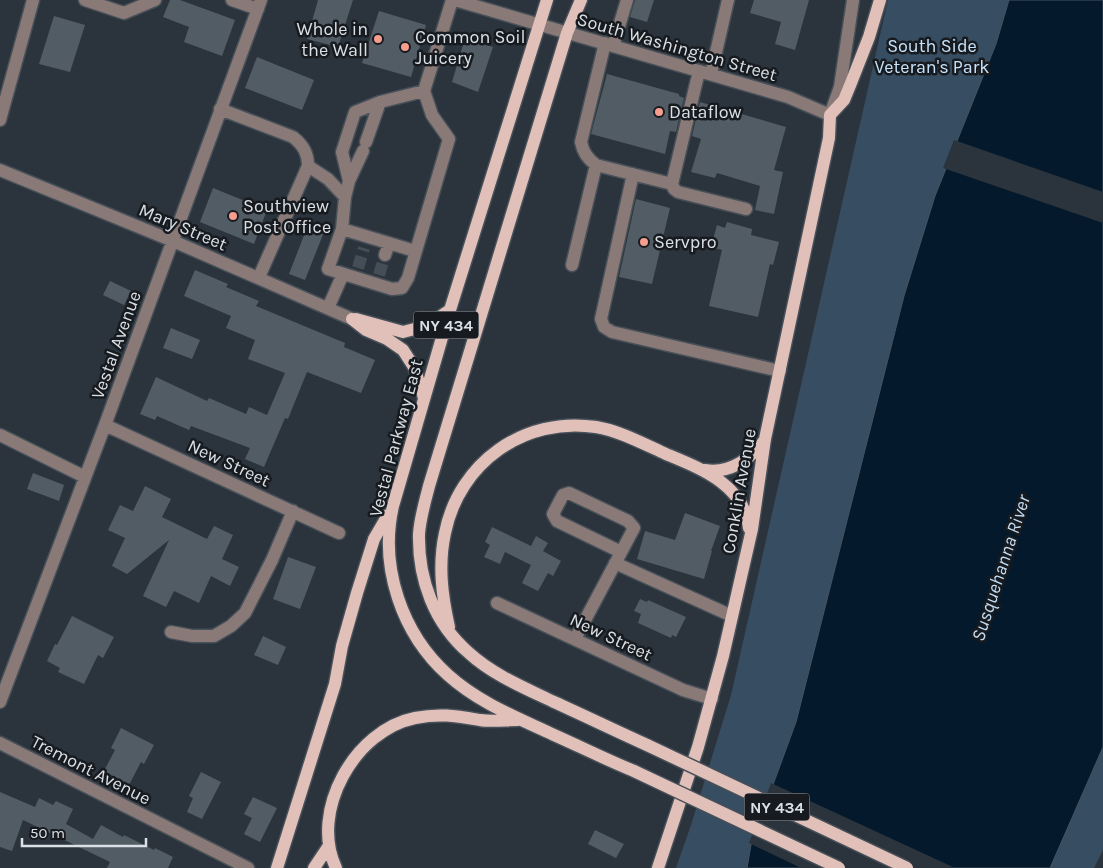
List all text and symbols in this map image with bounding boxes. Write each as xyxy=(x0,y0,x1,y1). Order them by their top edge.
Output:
street label: South Washington Street xyxy=(575,8,780,86)
place label: Whole in the Wall xyxy=(296,18,368,61)
place label: Common Soil Juicery xyxy=(415,26,526,69)
marker: Whole in the Wall xyxy=(372,33,384,45)
park label: South Side Veteran's Park xyxy=(875,35,989,78)
marker: Common Soil Juicery xyxy=(399,41,411,53)
place label: Dataflow xyxy=(669,101,742,123)
marker: Dataflow xyxy=(653,106,665,118)
place label: Southview Post Office xyxy=(243,195,331,238)
street label: Mary Street xyxy=(136,199,231,256)
marker: Southview Post Office xyxy=(227,210,239,222)
place label: Servpro xyxy=(654,231,717,253)
marker: Servpro xyxy=(638,236,650,248)
street label: Vestal Avenue xyxy=(86,288,146,402)
road number: NY 434 xyxy=(414,312,478,338)
street label: Vestal Parkway East xyxy=(364,356,428,519)
street label: Conklin Avenue xyxy=(717,427,761,555)
street label: New Street xyxy=(184,434,274,492)
water label: Susquehanna River xyxy=(967,491,1035,644)
street label: New Street xyxy=(566,608,656,666)
street label: Tremont Avenue xyxy=(28,730,154,810)
road number: NY 434 xyxy=(744,794,810,820)
scale bar xyxy=(22,816,146,848)
text: 50 m xyxy=(30,824,65,842)

